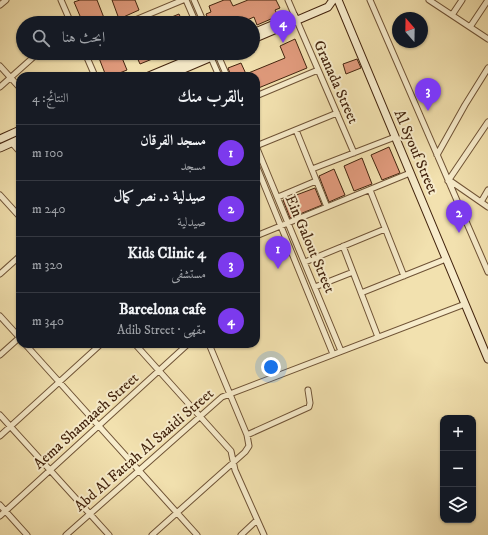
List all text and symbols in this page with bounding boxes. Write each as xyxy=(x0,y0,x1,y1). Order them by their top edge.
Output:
pin: 4 xyxy=(270,10,296,43)
north arrow xyxy=(392,12,428,48)
search box xyxy=(16,16,260,60)
icon: search xyxy=(30,27,52,49)
text: ابحث هنا xyxy=(62,28,105,47)
street label: Granada Street xyxy=(309,37,363,127)
pin: 3 xyxy=(415,78,441,111)
text: بالقرب منك xyxy=(178,86,244,108)
text: النتائج: 4 xyxy=(32,90,69,106)
street label: Al Syouf Street xyxy=(390,107,442,197)
text: مسجد الفرقان xyxy=(140,131,206,150)
text: 100 m xyxy=(32,145,63,161)
text: 1 xyxy=(229,145,233,161)
text: مسجد xyxy=(180,158,206,174)
text: صيدلية د. نصر كمال xyxy=(113,187,206,206)
street label: Ein Galout Street xyxy=(281,192,339,296)
pin: 2 xyxy=(446,200,472,233)
text: 240 m xyxy=(32,201,65,217)
text: 2 xyxy=(228,201,234,217)
text: صيدلية xyxy=(177,214,206,230)
pin: 1 xyxy=(265,236,291,269)
text: 4 Kids Clinic xyxy=(128,244,206,263)
text: 320 m xyxy=(32,257,63,273)
text: 3 xyxy=(229,257,233,273)
text: مستشفى xyxy=(171,266,206,282)
text: Barcelona cafe xyxy=(119,300,206,319)
text: 340 m xyxy=(32,313,64,329)
text: 4 xyxy=(227,313,235,329)
text: مقهى · Adib Street xyxy=(117,322,206,338)
your location xyxy=(261,357,281,377)
street label: Aema Shamaaeh Street xyxy=(29,368,143,473)
street label: Abd Al Fattah Al Saaidi Street xyxy=(70,384,218,516)
map controls xyxy=(440,415,476,523)
button: + xyxy=(440,415,476,451)
button: − xyxy=(440,451,476,487)
button: layers xyxy=(440,487,476,523)

